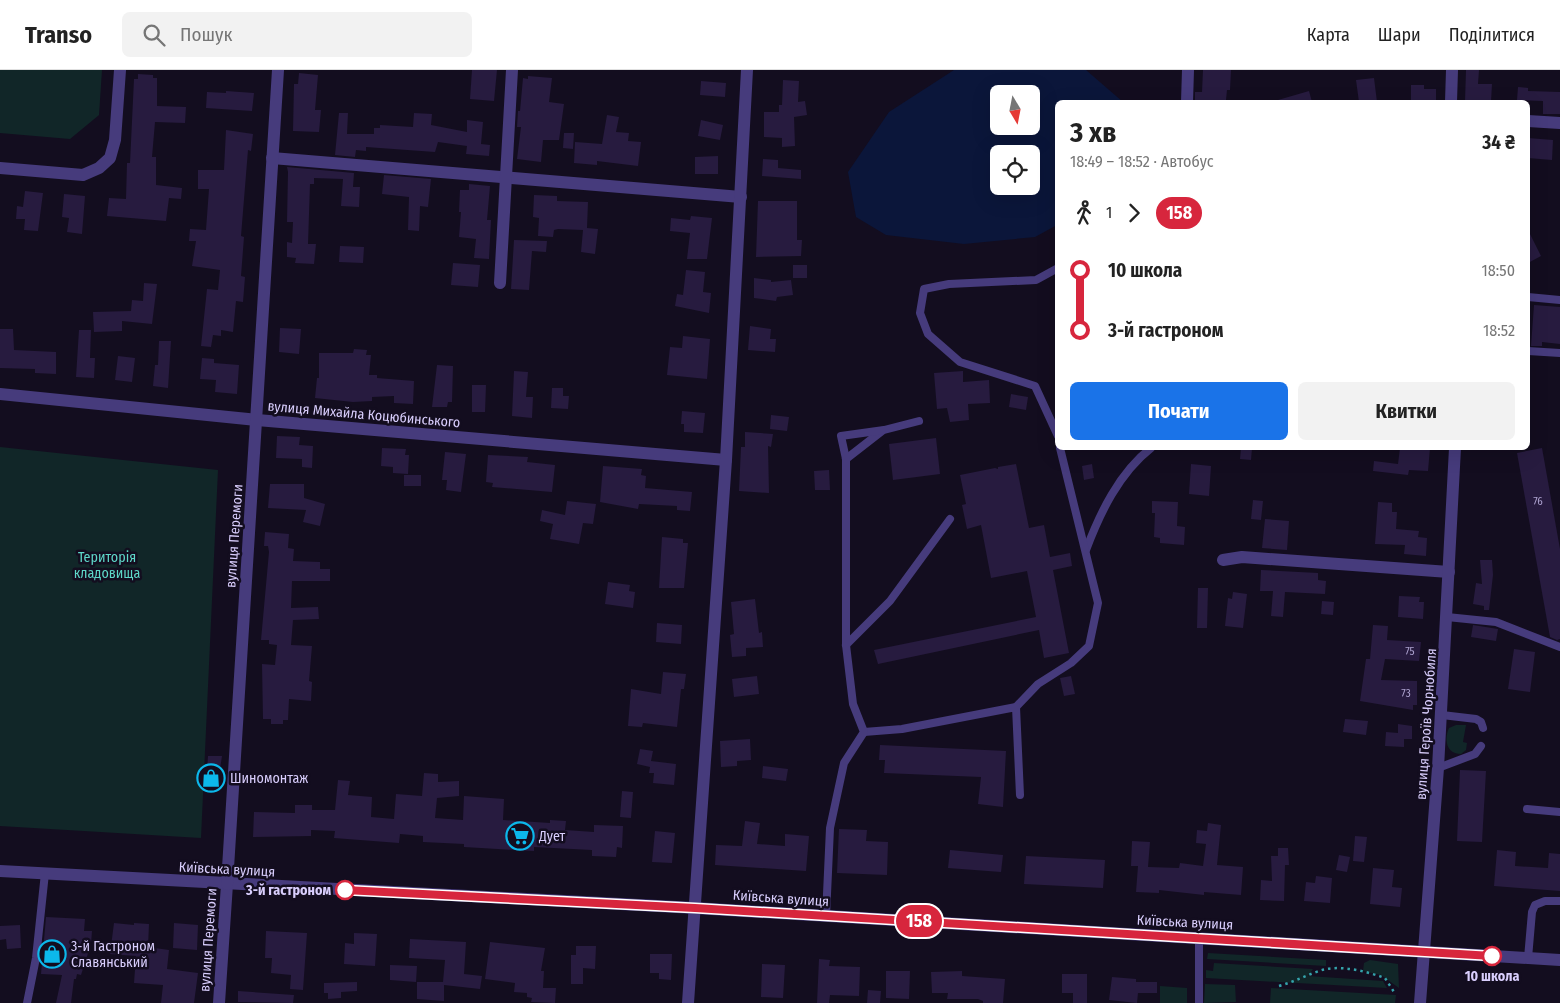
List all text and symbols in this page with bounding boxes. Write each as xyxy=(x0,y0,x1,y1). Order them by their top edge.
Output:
search box xyxy=(122,12,472,57)
text: Transo xyxy=(25,21,92,49)
icon: search xyxy=(140,21,168,49)
text: Пошук xyxy=(180,23,232,46)
text: Карта xyxy=(1307,24,1350,46)
text: Шари xyxy=(1378,24,1421,46)
text: Поділитися xyxy=(1449,24,1535,46)
north arrow xyxy=(990,85,1040,135)
map controls xyxy=(990,85,1040,195)
text: 3 хв xyxy=(1070,116,1116,149)
text: 34 ₴ xyxy=(1482,131,1515,154)
button: locate xyxy=(990,145,1040,195)
text: 18:49 – 18:52 · Автобус xyxy=(1070,152,1214,171)
icon: walk xyxy=(1070,199,1098,227)
icon: forward xyxy=(1120,199,1148,227)
text: 158 xyxy=(1166,202,1192,224)
text: 1 xyxy=(1106,203,1112,222)
text: 10 школа xyxy=(1108,259,1182,282)
text: 18:50 xyxy=(1482,261,1515,280)
text: 3-й гастроном xyxy=(1108,319,1223,342)
text: 18:52 xyxy=(1483,321,1515,340)
button: Почати xyxy=(1070,382,1288,440)
button: Квитки xyxy=(1298,382,1515,440)
street label: вулиця Михайла Коцюбинського xyxy=(267,398,461,431)
street label: вулиця Перемоги xyxy=(222,484,247,588)
house number: 76 xyxy=(1533,495,1543,508)
park label: Територія кладовища xyxy=(74,549,140,582)
house number: 75 xyxy=(1405,645,1415,658)
street label: вулиця Героїв Чорнобиля xyxy=(1413,648,1440,801)
house number: 73 xyxy=(1401,687,1411,700)
shop icon: Шиномонтаж xyxy=(196,763,226,793)
place label: Шиномонтаж xyxy=(230,770,308,787)
supermarket icon: Дует xyxy=(505,821,535,851)
place label: Дует xyxy=(538,828,566,845)
street label: Київська вулиця xyxy=(178,858,276,881)
marker: 3-й гастроном xyxy=(335,880,355,900)
place label: 3-й гастроном xyxy=(245,882,331,899)
street label: Київська вулиця xyxy=(732,887,830,910)
street label: вулиця Перемоги xyxy=(196,888,221,992)
line badge: 158 xyxy=(890,905,948,937)
text: 158 xyxy=(906,910,932,932)
street label: Київська вулиця xyxy=(1136,911,1234,934)
place label: 3-й Гастроном Славянський xyxy=(71,938,155,971)
shop icon: 3-й Гастроном Славянський xyxy=(37,939,67,969)
marker: 10 школа xyxy=(1482,946,1502,966)
place label: 10 школа xyxy=(1465,968,1519,985)

